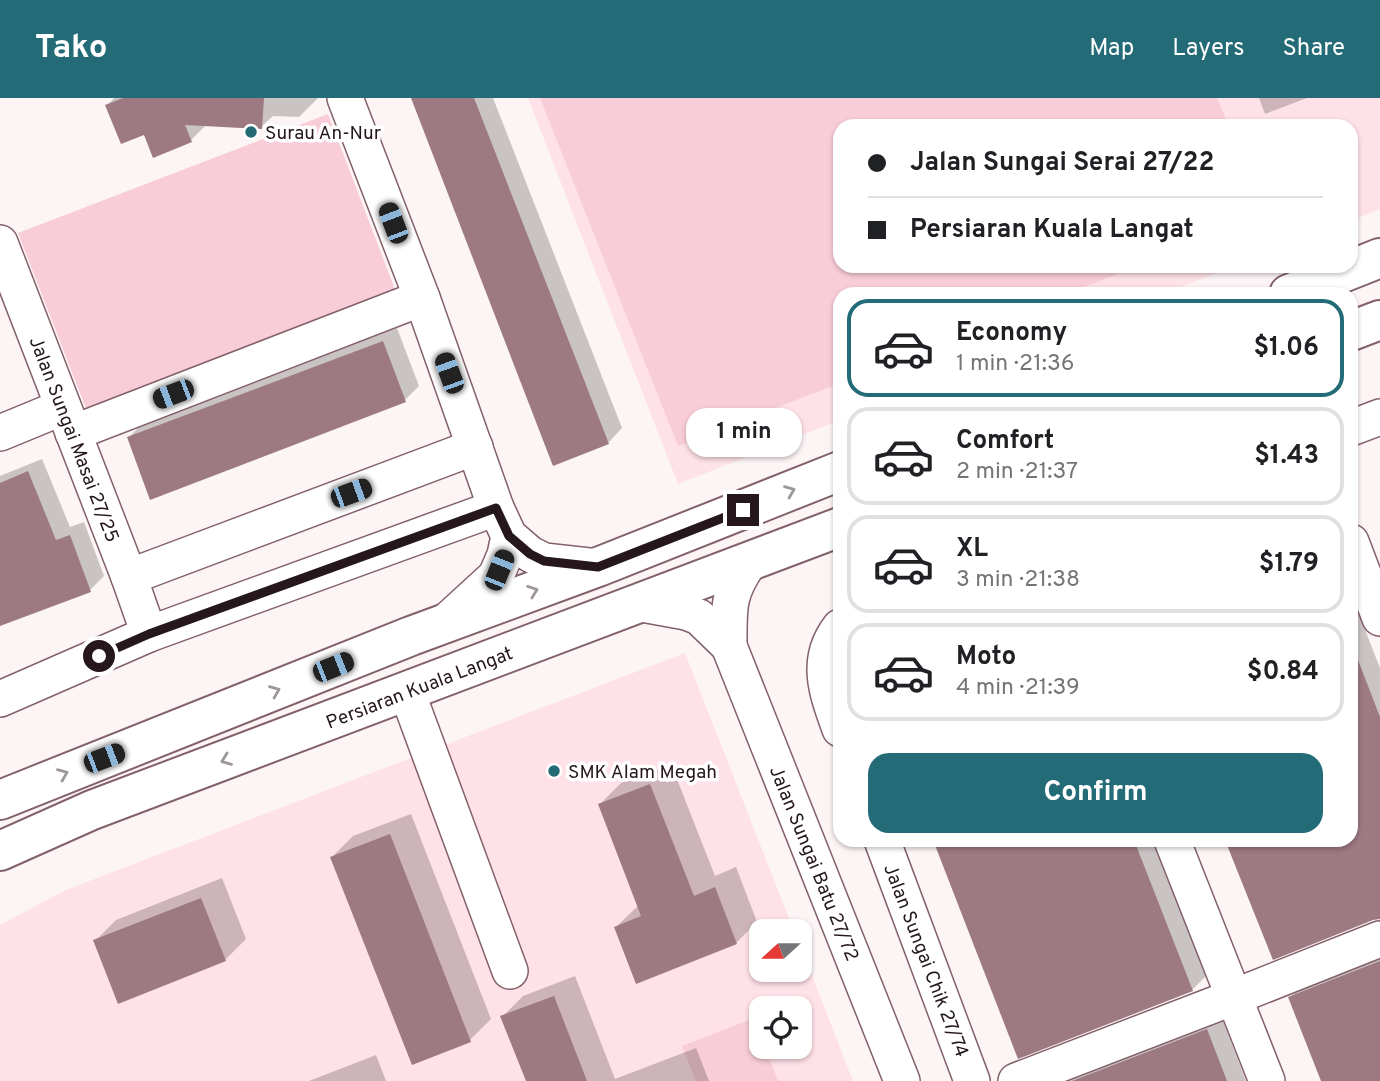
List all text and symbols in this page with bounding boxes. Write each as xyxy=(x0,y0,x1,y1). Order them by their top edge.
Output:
text: Tako xyxy=(35,28,107,70)
text: Map xyxy=(1089,34,1134,64)
text: Layers xyxy=(1172,34,1244,64)
text: Share xyxy=(1282,34,1345,64)
place label: Surau An-Nur xyxy=(265,122,382,146)
marker: Surau An-Nur xyxy=(243,124,259,140)
text: Jalan Sungai Serai 27/22 xyxy=(910,147,1214,180)
car xyxy=(376,200,411,246)
text: Persiaran Kuala Langat xyxy=(910,214,1194,247)
icon: car xyxy=(872,317,935,380)
text: Economy xyxy=(956,317,1067,350)
text: $1.06 xyxy=(1253,332,1319,365)
street label: Jalan Sungai Masai 27/25 xyxy=(23,333,124,546)
car xyxy=(432,350,467,396)
text: 1 min · 21:36 xyxy=(956,350,1074,379)
car xyxy=(150,377,197,411)
callout: 1 min xyxy=(685,408,801,458)
text: 1 min xyxy=(716,418,772,447)
icon: car xyxy=(872,425,935,488)
text: Comfort xyxy=(956,425,1054,458)
text: $1.43 xyxy=(1254,440,1319,473)
text: 2 min · 21:37 xyxy=(956,458,1078,487)
car xyxy=(328,476,375,510)
one-way arrow xyxy=(784,486,796,500)
route end xyxy=(727,494,759,526)
icon: car xyxy=(872,533,935,596)
text: XL xyxy=(956,533,988,566)
car xyxy=(482,547,517,593)
text: $1.79 xyxy=(1259,548,1319,581)
text: 3 min · 21:38 xyxy=(956,566,1080,595)
one-way arrow xyxy=(526,586,538,600)
route start xyxy=(83,640,115,672)
icon: car xyxy=(872,641,935,704)
text: Moto xyxy=(956,641,1016,674)
street label: Persiaran Kuala Langat xyxy=(323,642,517,736)
car xyxy=(310,649,357,685)
text: $0.84 xyxy=(1247,656,1319,689)
text: 4 min · 21:39 xyxy=(956,674,1080,703)
one-way arrow xyxy=(268,685,280,699)
car xyxy=(81,741,128,775)
one-way arrow xyxy=(221,752,233,766)
button: Confirm xyxy=(868,753,1323,833)
place label: SMK Alam Megah xyxy=(568,761,717,785)
marker: SMK Alam Megah xyxy=(546,763,562,779)
street label: Jalan Sungai Batu 27/72 xyxy=(763,763,863,965)
one-way arrow xyxy=(57,769,69,783)
street label: Jalan Sungai Chik 27/74 xyxy=(877,861,973,1061)
north arrow xyxy=(749,919,812,982)
map controls xyxy=(749,919,812,1059)
button: locate xyxy=(749,996,812,1059)

